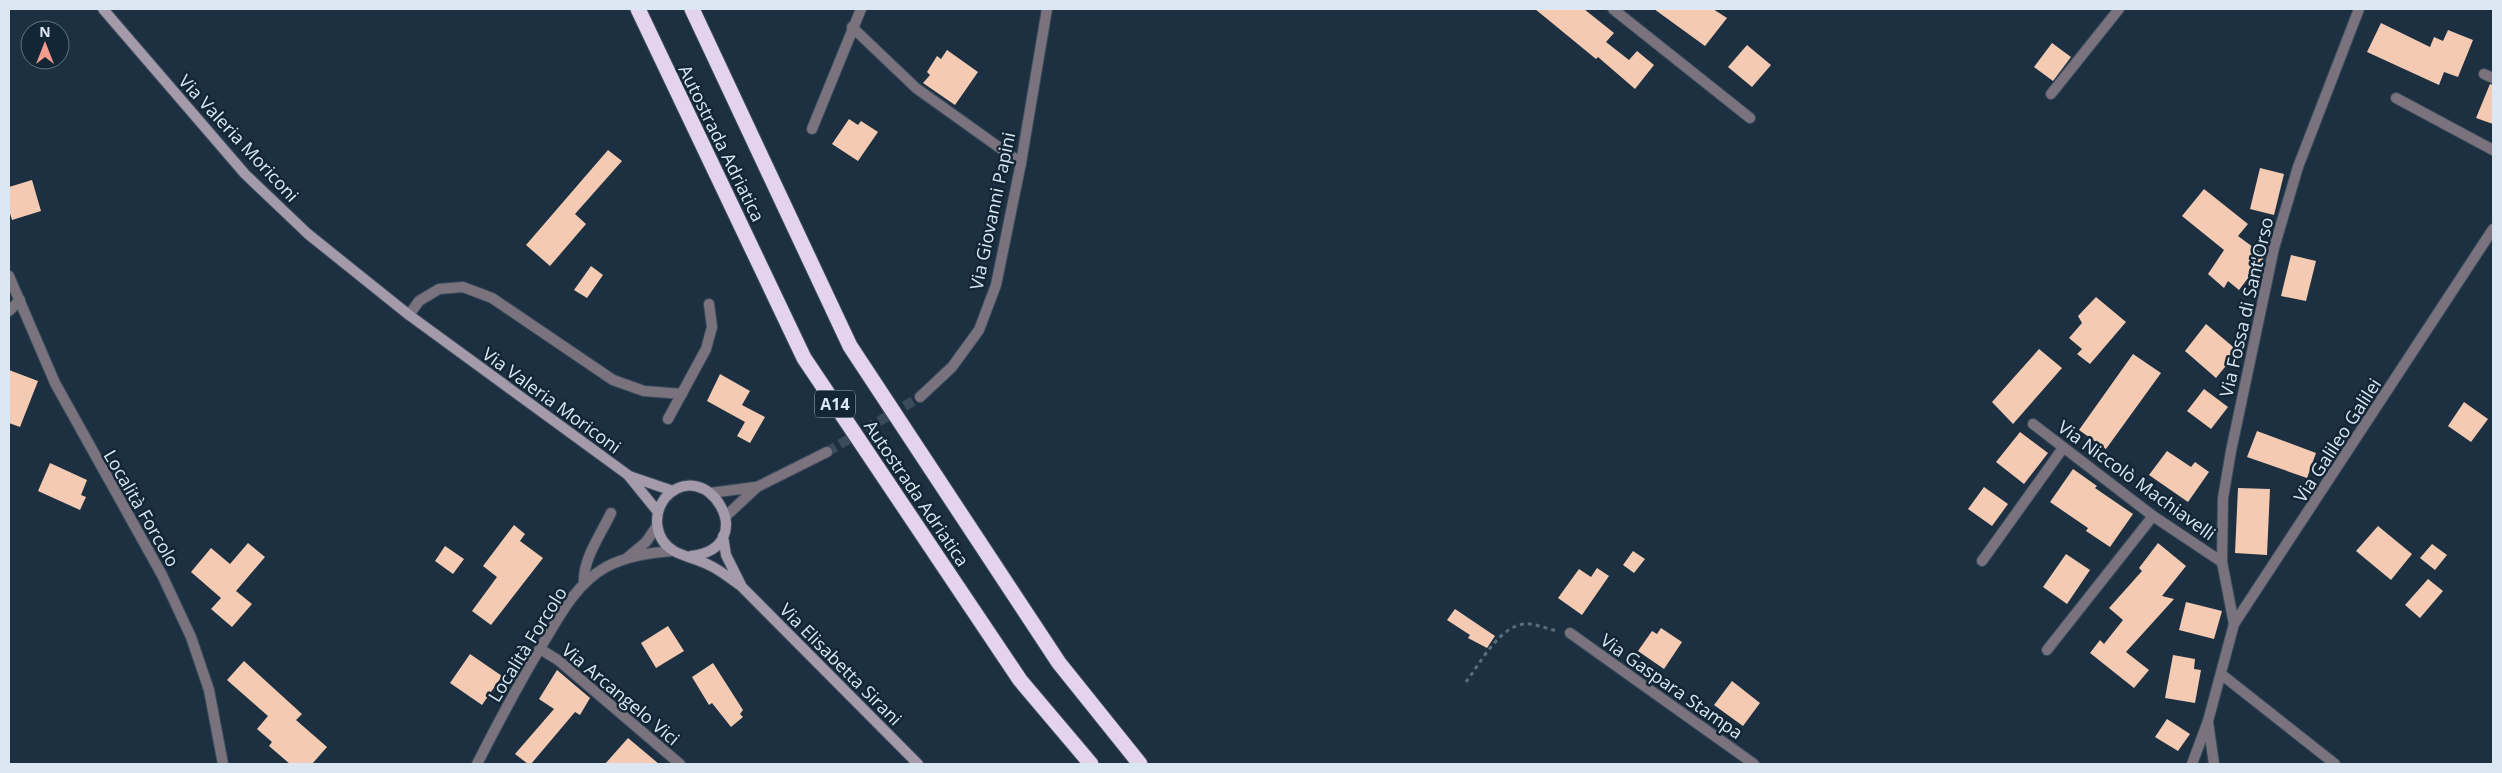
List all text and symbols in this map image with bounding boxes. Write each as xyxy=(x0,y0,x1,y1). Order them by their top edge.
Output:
north arrow xyxy=(20,20,70,70)
text: N xyxy=(39,22,51,41)
street label: Autostrada Adriatica xyxy=(674,61,770,225)
street label: Via Valeria Moriconi xyxy=(174,69,304,207)
street label: Via Giovanni Papini xyxy=(964,130,1020,292)
street label: Via Fossa di Sant'Orso xyxy=(2214,215,2278,399)
street label: Via Valeria Moriconi xyxy=(478,342,626,458)
street label: Via Galileo Galilei xyxy=(2288,373,2386,507)
road number: A14 xyxy=(815,390,855,418)
street label: Autostrada Adriatica xyxy=(859,415,975,571)
street label: Via Niccolò Machiavelli xyxy=(2053,415,2221,545)
street label: Località Forcolo xyxy=(99,445,185,571)
street label: Località Forcolo xyxy=(482,582,572,706)
street label: Via Elisabetta Sirani xyxy=(775,598,907,730)
street label: Via Gaspara Stampa xyxy=(1596,628,1748,744)
street label: Via Arcangelo Vici xyxy=(557,638,685,750)

